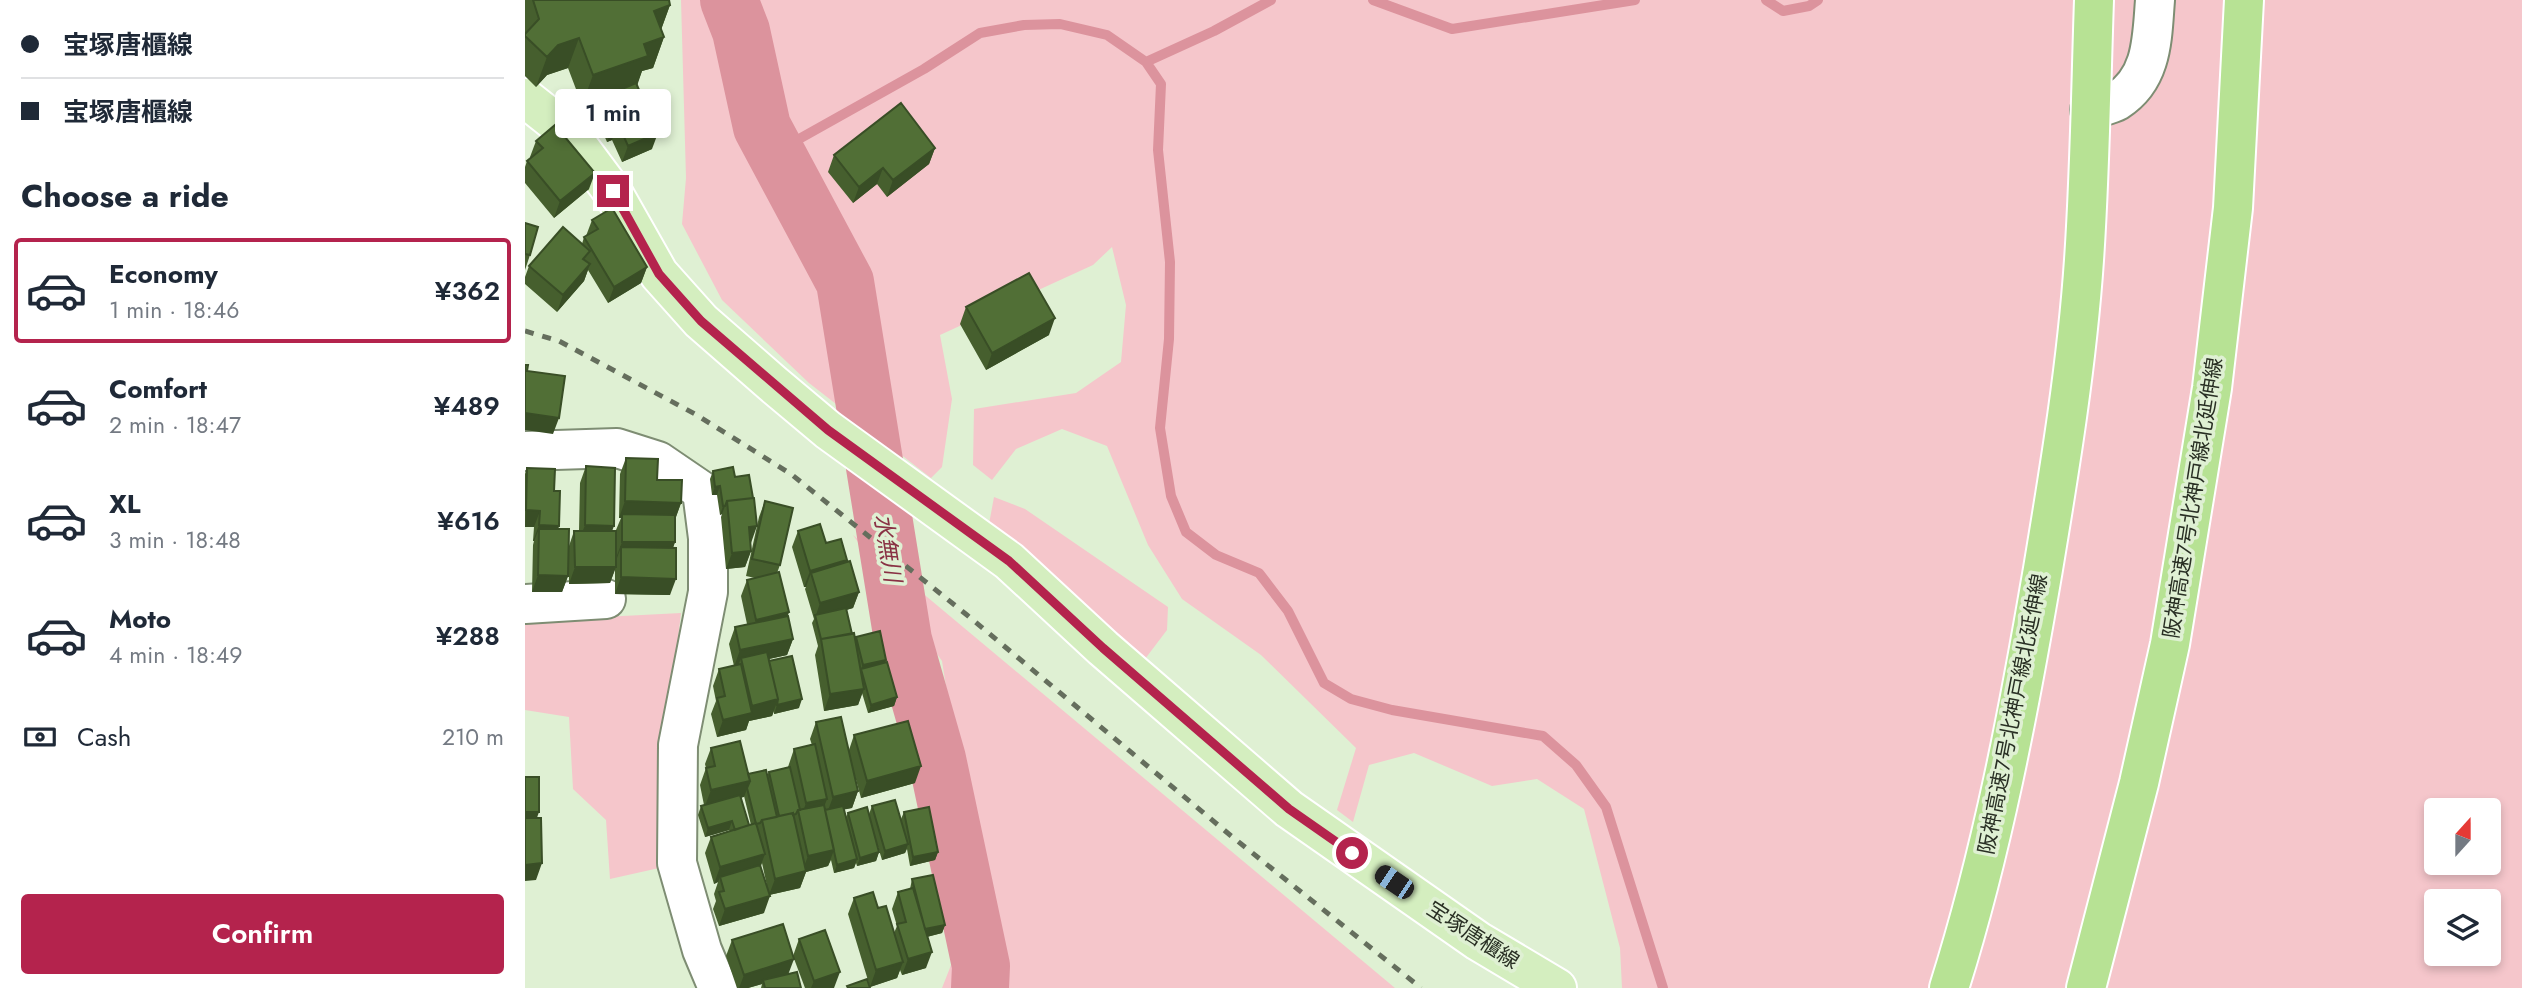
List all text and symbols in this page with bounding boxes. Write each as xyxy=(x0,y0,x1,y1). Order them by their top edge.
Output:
text: 宝塚唐櫃線 xyxy=(63,26,193,64)
callout: 1 min xyxy=(555,90,671,138)
text: 宝塚唐櫃線 xyxy=(63,93,193,131)
text: 1 min xyxy=(585,96,641,130)
text: Choose a ride xyxy=(21,173,229,219)
route end xyxy=(597,175,629,207)
text: Economy xyxy=(109,255,218,293)
icon: car xyxy=(25,259,88,322)
text: ¥362 xyxy=(435,272,500,310)
text: 1 min · 18:46 xyxy=(109,293,239,327)
street label: 阪神高速7号北神戸線北延伸線 xyxy=(2156,355,2230,641)
text: Comfort xyxy=(109,370,207,408)
icon: car xyxy=(25,374,88,437)
text: ¥489 xyxy=(434,387,500,425)
text: 2 min · 18:47 xyxy=(109,408,241,442)
text: XL xyxy=(109,485,141,523)
icon: car xyxy=(25,489,88,552)
text: ¥616 xyxy=(437,502,500,540)
water label: 水無川 xyxy=(866,511,911,588)
text: 3 min · 18:48 xyxy=(109,523,241,557)
street label: 阪神高速７号北神戸線北延伸線 xyxy=(1971,571,2055,857)
text: Moto xyxy=(109,600,171,638)
icon: car xyxy=(25,604,88,667)
text: ¥288 xyxy=(436,617,500,655)
text: 4 min · 18:49 xyxy=(109,638,242,672)
icon: cash xyxy=(21,718,59,756)
text: Cash xyxy=(77,718,131,756)
text: 210 m xyxy=(442,720,504,754)
north arrow xyxy=(2424,798,2501,875)
map controls xyxy=(2424,798,2501,966)
route start xyxy=(1336,837,1368,869)
car xyxy=(1371,862,1418,902)
button: layers xyxy=(2424,889,2501,966)
button: Confirm xyxy=(21,894,504,974)
street label: 宝塚唐櫃線 xyxy=(1421,894,1525,976)

